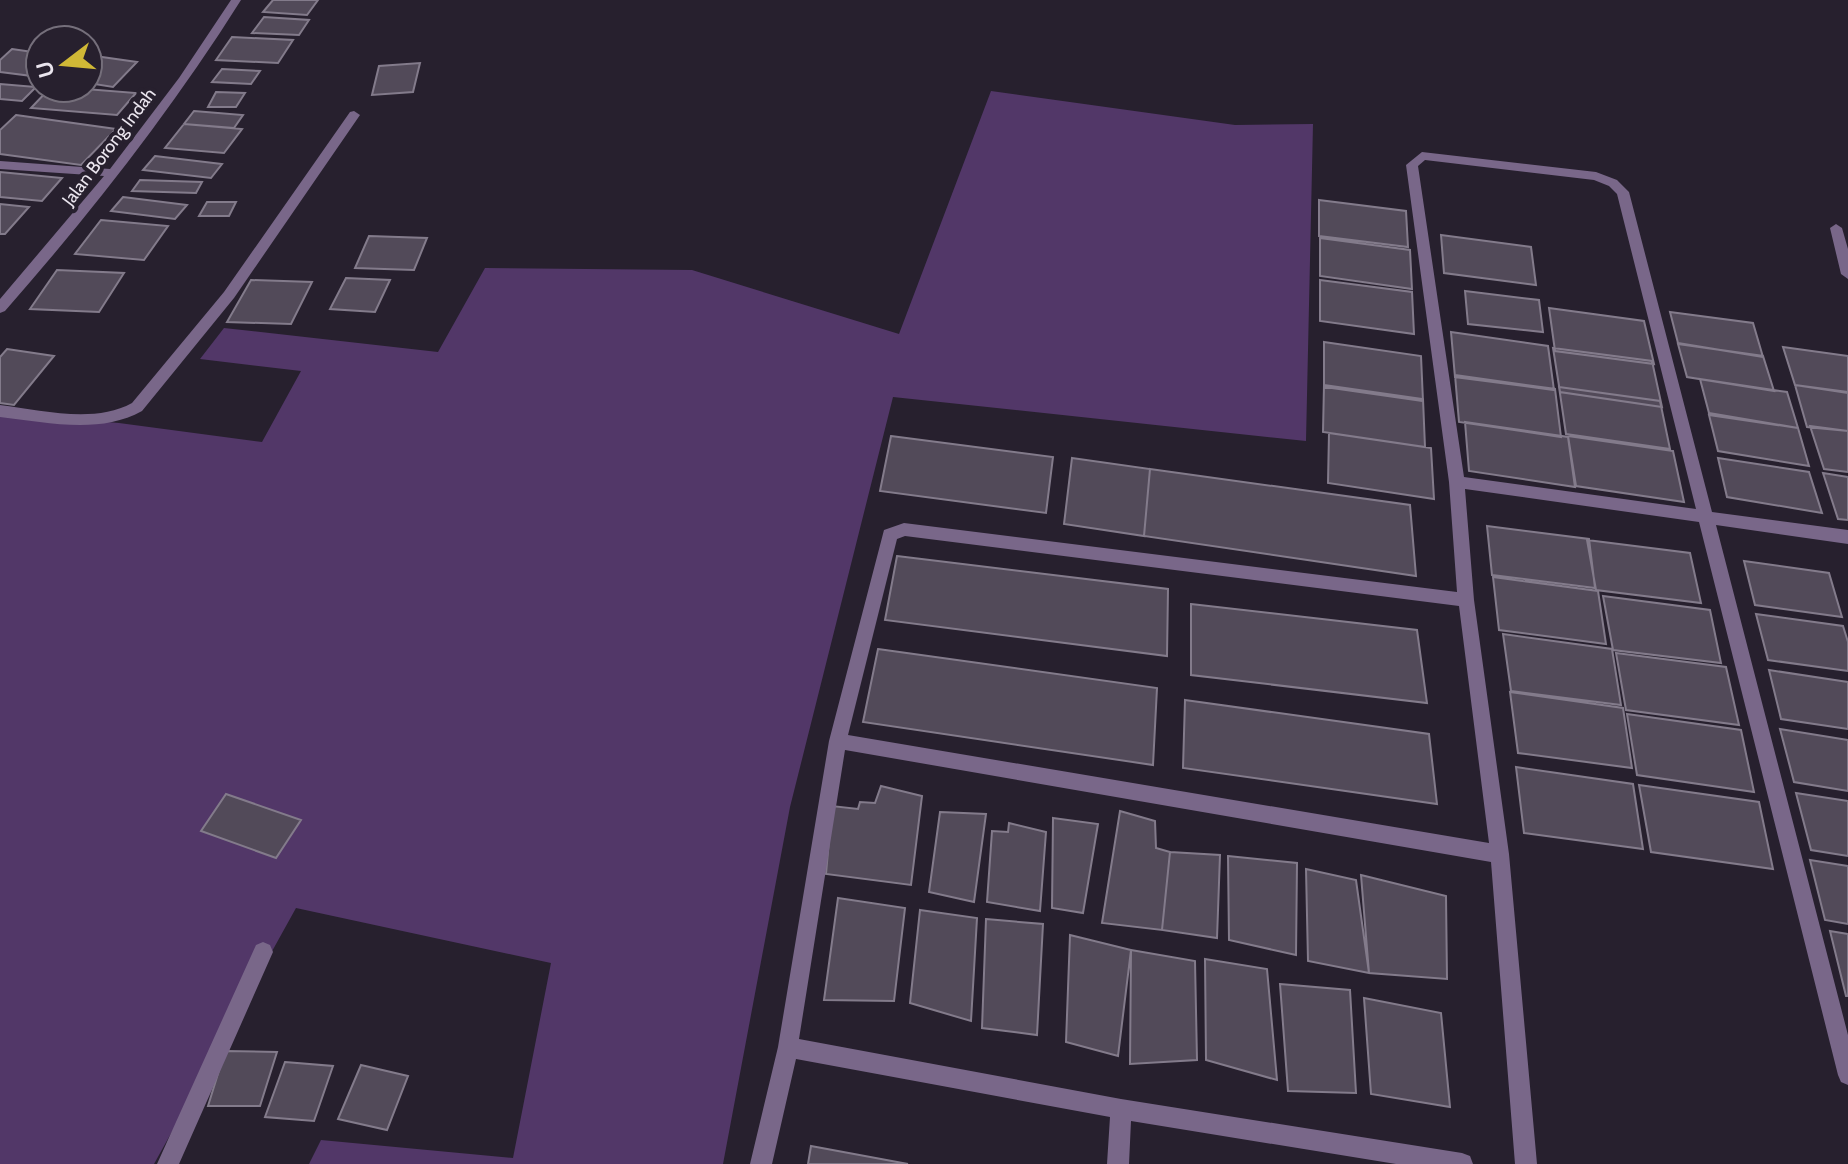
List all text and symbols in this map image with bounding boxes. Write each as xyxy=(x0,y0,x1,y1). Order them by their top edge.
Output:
north arrow xyxy=(24,24,104,104)
text: U xyxy=(30,58,60,81)
street label: Jalan Borong Indah xyxy=(57,84,161,211)

